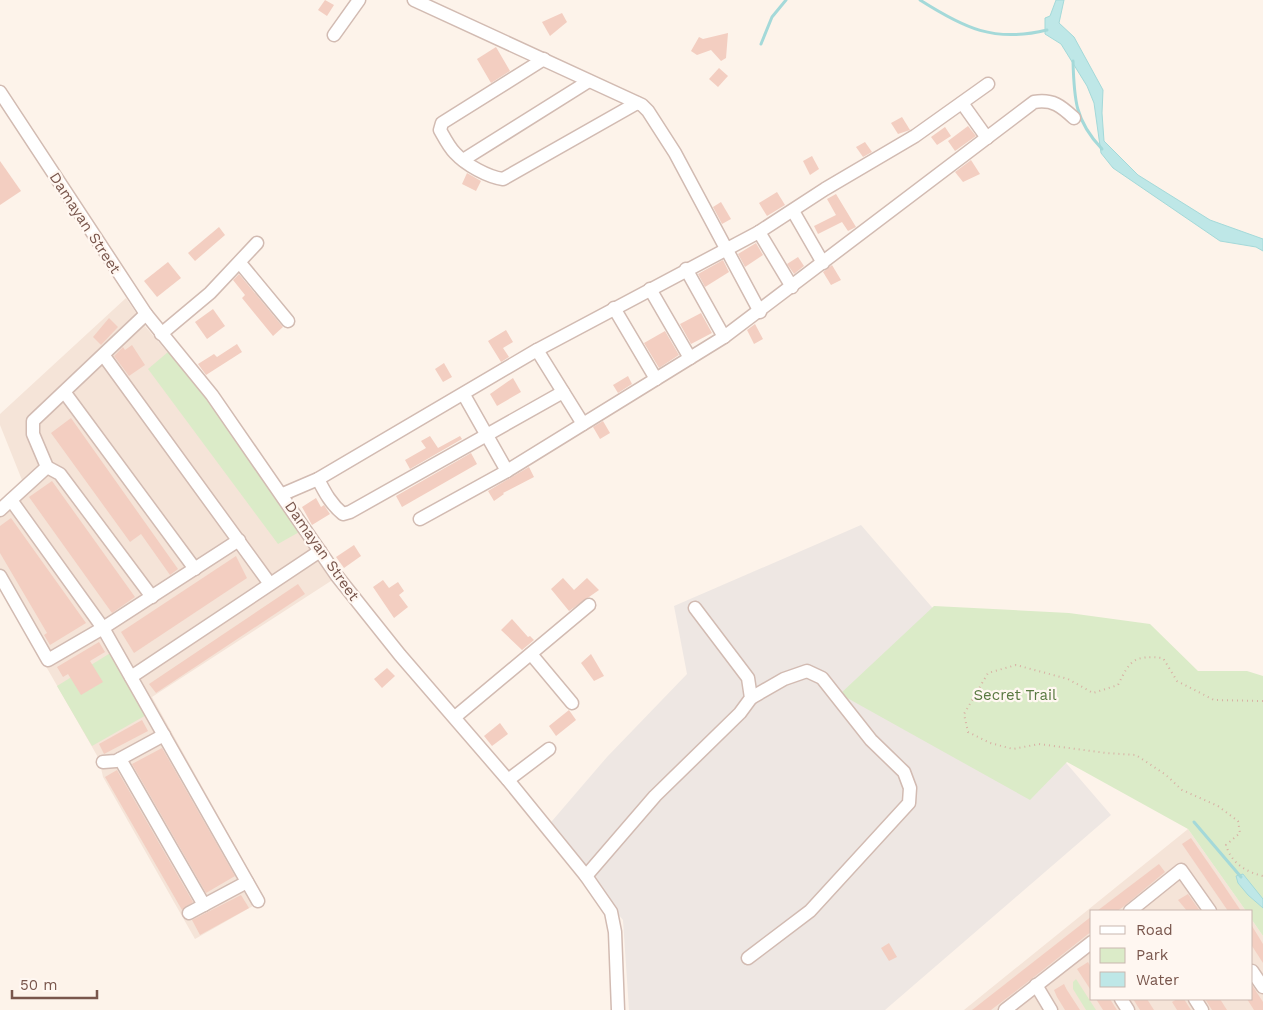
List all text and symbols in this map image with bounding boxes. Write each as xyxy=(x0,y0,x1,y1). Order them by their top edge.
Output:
street label: Damayan Street xyxy=(46,169,125,278)
street label: Damayan Street xyxy=(281,498,363,605)
park label: Secret Trail xyxy=(974,686,1057,704)
legend xyxy=(1090,910,1253,1000)
text: Road xyxy=(1136,921,1173,939)
text: Park xyxy=(1136,946,1169,964)
scale bar xyxy=(12,968,98,1000)
text: Water xyxy=(1136,971,1179,989)
text: 50 m xyxy=(20,976,57,994)

